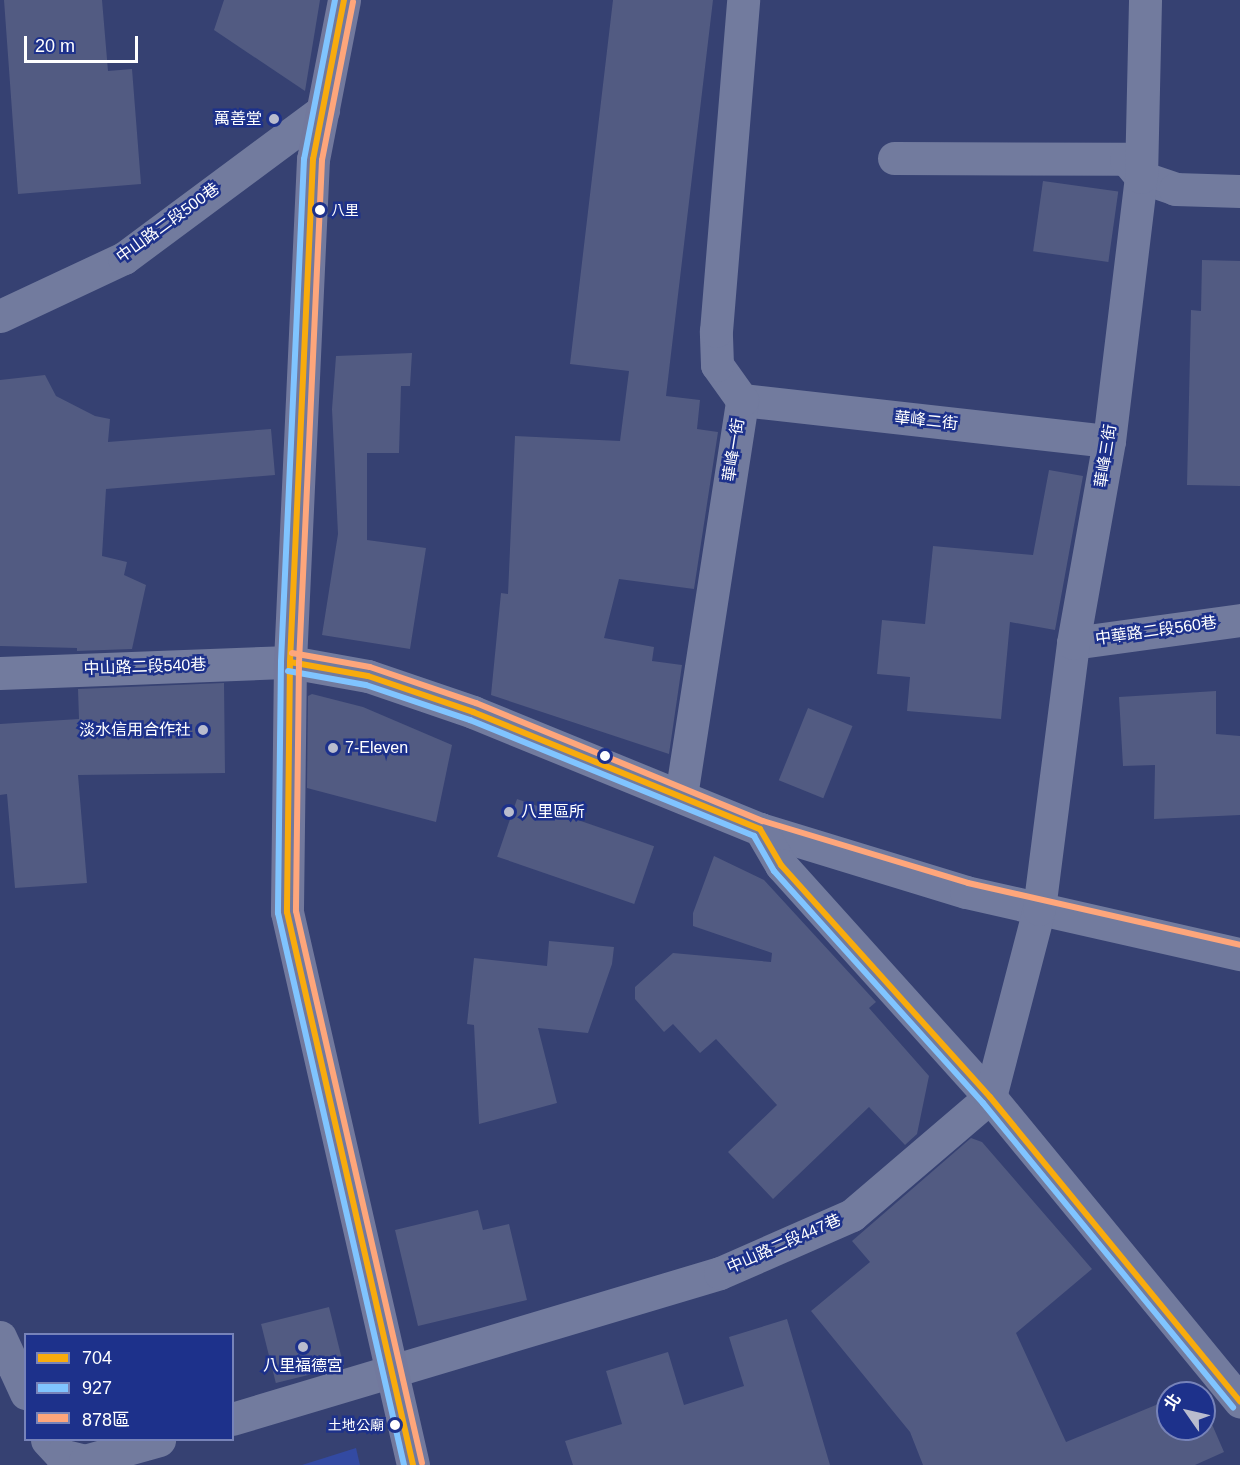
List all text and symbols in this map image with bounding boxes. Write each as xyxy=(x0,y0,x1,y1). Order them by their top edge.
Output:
scale bar xyxy=(27,24,141,62)
text: 20 m xyxy=(35,36,75,56)
place label: 萬善堂 xyxy=(214,109,262,129)
marker: 萬善堂 xyxy=(267,112,281,126)
street label: 中山路二段500巷 xyxy=(113,179,223,267)
place label: 八里 xyxy=(331,202,359,218)
marker: 八里 xyxy=(314,204,326,216)
street label: 華峰二街 xyxy=(893,408,959,434)
street label: 華峰一街 xyxy=(720,417,748,483)
street label: 華峰三街 xyxy=(1092,423,1120,489)
street label: 中華路二段560巷 xyxy=(1094,613,1218,649)
street label: 中山路二段540巷 xyxy=(83,655,207,679)
place label: 淡水信用合作社 xyxy=(79,720,191,740)
marker: 淡水信用合作社 xyxy=(196,723,210,737)
place label: 7-Eleven xyxy=(345,738,408,758)
marker: 7-Eleven xyxy=(326,741,340,755)
unlabelled marker xyxy=(599,750,611,762)
place label: 八里區所 xyxy=(521,802,585,822)
marker: 八里區所 xyxy=(502,805,516,819)
street label: 中山路二段447巷 xyxy=(724,1210,844,1278)
legend xyxy=(24,1333,234,1441)
marker: 八里福德宮 xyxy=(296,1340,310,1354)
text: 704 xyxy=(82,1348,112,1368)
place label: 八里福德宮 xyxy=(263,1356,343,1376)
text: 927 xyxy=(82,1378,112,1398)
north arrow xyxy=(1156,1381,1216,1441)
text: 北 xyxy=(1161,1390,1184,1413)
text: 878區 xyxy=(82,1410,130,1430)
place label: 土地公廟 xyxy=(328,1417,384,1433)
marker: 土地公廟 xyxy=(389,1419,401,1431)

